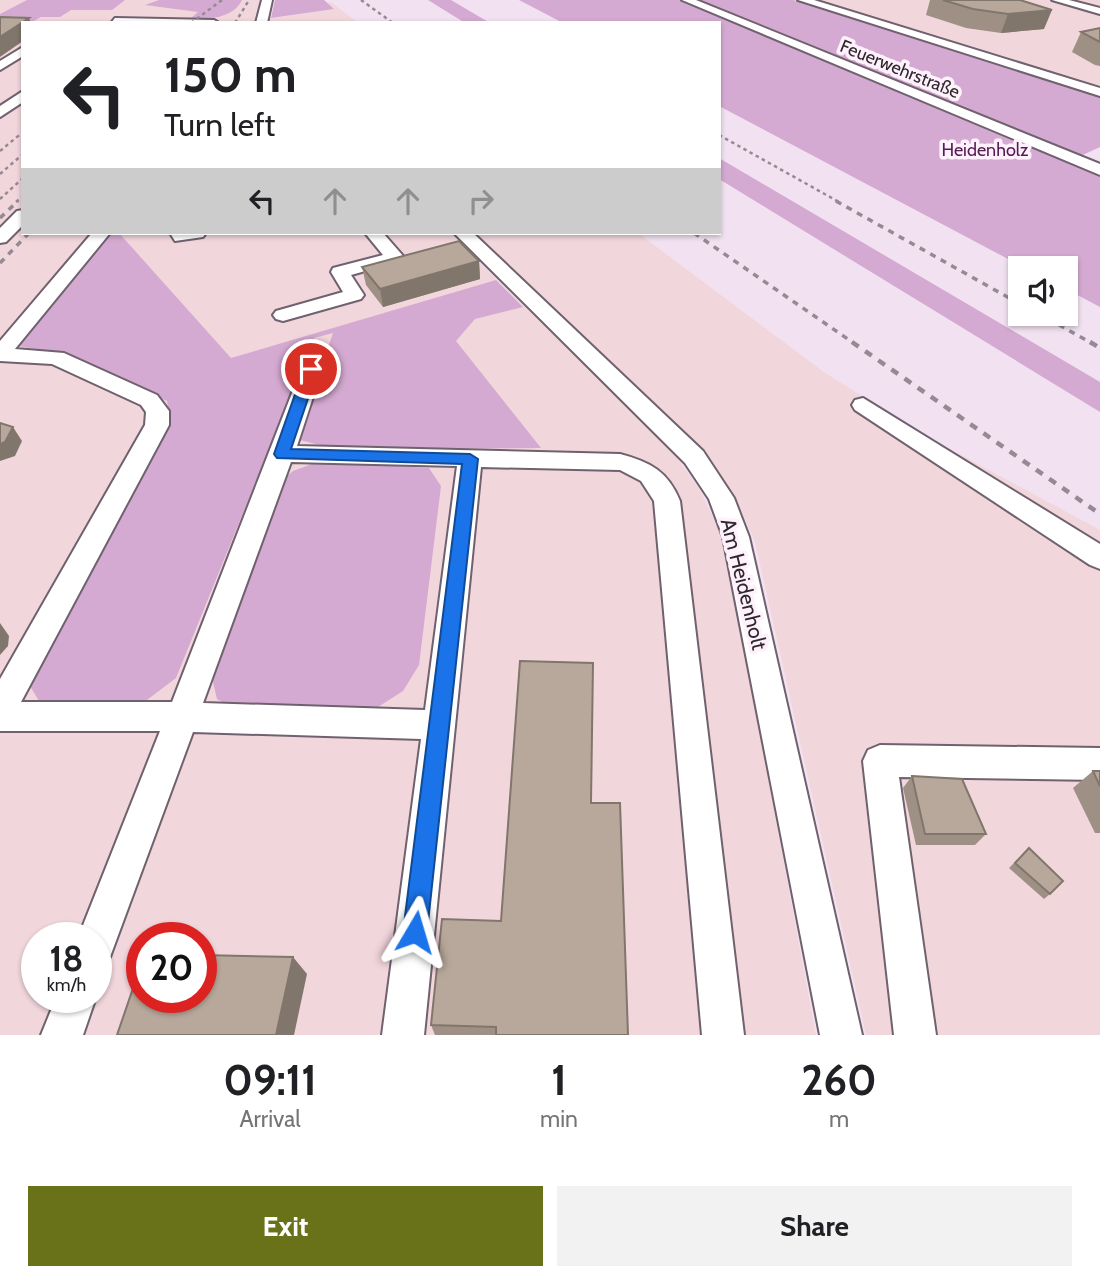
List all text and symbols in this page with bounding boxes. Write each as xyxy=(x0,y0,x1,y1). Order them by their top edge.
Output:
street label: Feuerwehrstraße xyxy=(837,35,963,103)
text: 150 m xyxy=(164,45,297,104)
icon: left xyxy=(49,49,140,140)
text: Turn left xyxy=(164,105,275,144)
park label: Heidenholz xyxy=(941,139,1029,161)
icon: left xyxy=(243,182,281,220)
icon: ahead xyxy=(316,182,354,220)
icon: ahead xyxy=(389,182,427,220)
icon: right xyxy=(462,182,500,220)
map controls xyxy=(1008,256,1078,326)
button: sound xyxy=(1008,256,1078,326)
pin xyxy=(281,339,341,399)
icon: arrive xyxy=(292,350,330,388)
street label: Am Heidenholt xyxy=(716,516,772,652)
position arrow xyxy=(378,895,452,969)
speed limit sign: 20 xyxy=(126,922,217,1013)
text: 18 xyxy=(49,937,84,980)
text: km/h xyxy=(47,974,86,996)
text: 09:11 xyxy=(223,1054,317,1106)
text: 1 xyxy=(551,1054,567,1106)
text: 260 xyxy=(801,1054,877,1106)
text: Arrival xyxy=(239,1105,301,1133)
text: min xyxy=(540,1105,578,1133)
text: m xyxy=(829,1105,849,1133)
button: Exit xyxy=(28,1186,543,1266)
button: Share xyxy=(557,1186,1072,1266)

